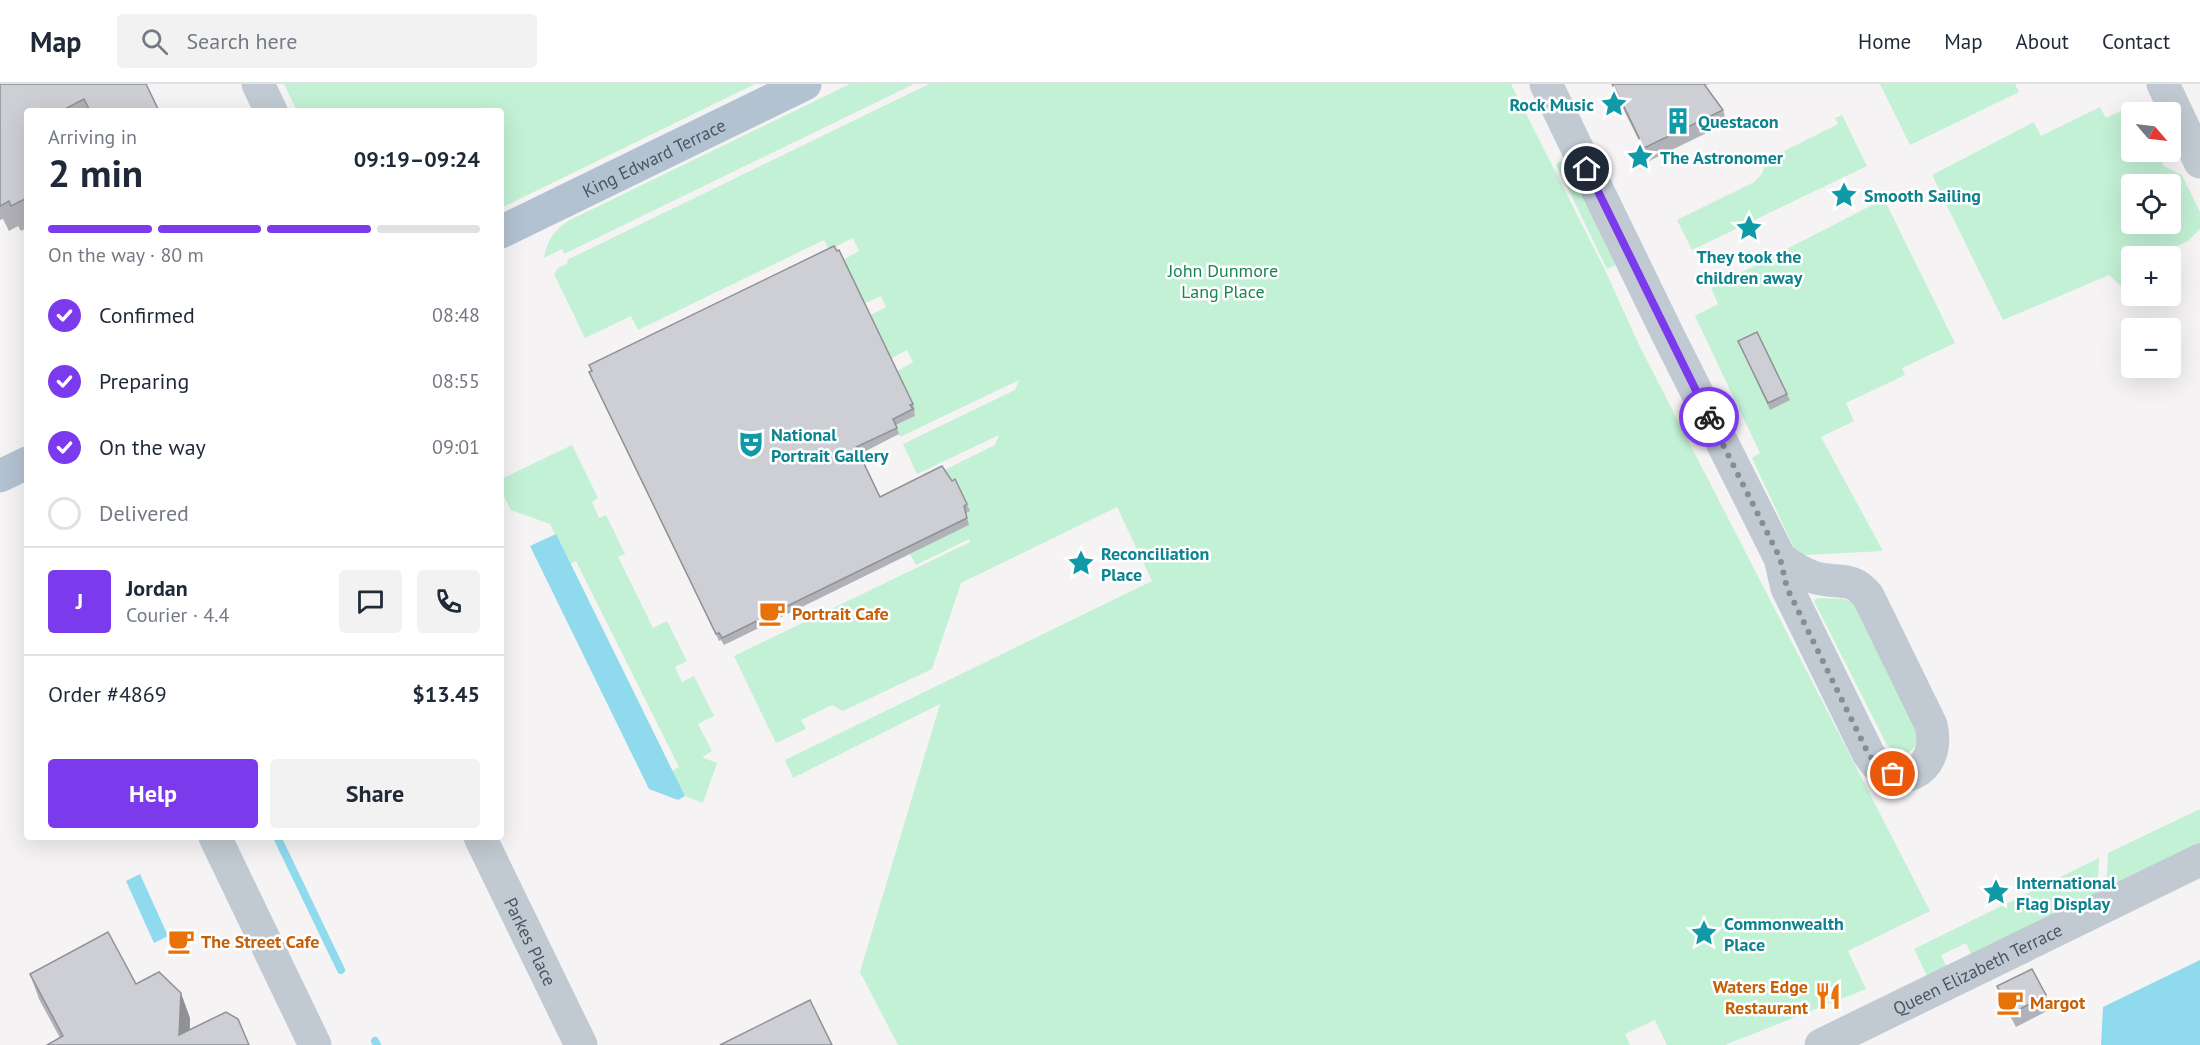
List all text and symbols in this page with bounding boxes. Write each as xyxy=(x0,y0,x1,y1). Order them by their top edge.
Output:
search box xyxy=(117,14,537,68)
text: Map xyxy=(30,23,81,60)
icon: search xyxy=(138,25,171,58)
text: Search here xyxy=(186,27,297,55)
text: Home xyxy=(1858,28,1911,55)
text: Map xyxy=(1944,28,1983,55)
text: About xyxy=(2016,28,2069,55)
text: Contact xyxy=(2102,28,2170,55)
place icon: Rock Music xyxy=(1599,89,1629,119)
place label: Rock Music xyxy=(1509,93,1594,116)
north arrow xyxy=(2121,102,2181,162)
map controls xyxy=(2121,102,2181,378)
building icon: Questacon xyxy=(1663,106,1693,136)
place label: Questacon xyxy=(1698,110,1779,133)
street label: King Edward Terrace xyxy=(578,113,729,202)
text: Arriving in xyxy=(48,124,137,150)
place icon: The Astronomer xyxy=(1625,142,1655,172)
pin xyxy=(1561,143,1612,194)
text: 09:19–09:24 xyxy=(354,145,480,173)
place label: The Astronomer xyxy=(1660,146,1784,169)
text: 2 min xyxy=(48,147,143,198)
icon: home xyxy=(1570,152,1603,185)
button: locate xyxy=(2121,174,2181,234)
place icon: Smooth Sailing xyxy=(1829,180,1859,210)
place label: Smooth Sailing xyxy=(1864,184,1981,207)
place icon: They took the children away xyxy=(1734,213,1764,243)
text: On the way · 80 m xyxy=(48,242,204,268)
place label: They took the children away xyxy=(1696,245,1803,289)
button: + xyxy=(2121,246,2181,306)
park label: John Dunmore Lang Place xyxy=(1167,259,1278,303)
icon: check xyxy=(48,299,81,332)
text: Confirmed xyxy=(99,301,195,329)
text: 08:48 xyxy=(432,302,480,328)
button: − xyxy=(2121,318,2181,378)
icon: check xyxy=(48,365,81,398)
text: Preparing xyxy=(99,367,189,395)
text: 08:55 xyxy=(432,368,480,394)
courier xyxy=(1679,387,1739,447)
icon: bike xyxy=(1693,401,1726,434)
place label: National Portrait Gallery xyxy=(771,423,889,467)
theatre icon: National Portrait Gallery xyxy=(736,429,766,459)
icon: check xyxy=(48,431,81,464)
text: On the way xyxy=(99,433,206,461)
text: 09:01 xyxy=(432,434,480,460)
text: Delivered xyxy=(99,499,189,527)
place label: Reconciliation Place xyxy=(1101,542,1209,586)
place icon: Reconciliation Place xyxy=(1066,548,1096,578)
button: chat xyxy=(339,570,402,633)
button: phone xyxy=(417,570,480,633)
text: Jordan xyxy=(126,574,188,602)
text: J xyxy=(76,587,83,615)
cafe icon: Portrait Cafe xyxy=(757,598,787,628)
text: Courier · 4.4 xyxy=(126,602,229,628)
place label: Portrait Cafe xyxy=(792,602,889,625)
text: Order #4869 xyxy=(48,680,167,708)
text: $13.45 xyxy=(412,680,480,708)
pin xyxy=(1867,748,1918,799)
icon: bag xyxy=(1876,757,1909,790)
button: Help xyxy=(48,759,258,828)
button: Share xyxy=(270,759,480,828)
place label: International Flag Display xyxy=(2016,871,2117,915)
place icon: International Flag Display xyxy=(1981,877,2011,907)
street label: Parkes Place xyxy=(499,893,562,989)
place label: Commonwealth Place xyxy=(1724,912,1844,956)
place icon: Commonwealth Place xyxy=(1689,918,1719,948)
street label: Queen Elizabeth Terrace xyxy=(1889,918,2066,1020)
cafe icon: The Street Cafe xyxy=(166,926,196,956)
place label: The Street Cafe xyxy=(201,930,319,953)
place label: Waters Edge Restaurant xyxy=(1713,975,1809,1019)
restaurant icon: Waters Edge Restaurant xyxy=(1813,981,1843,1011)
cafe icon: Margot xyxy=(1995,987,2025,1017)
place label: Margot xyxy=(2030,991,2086,1014)

